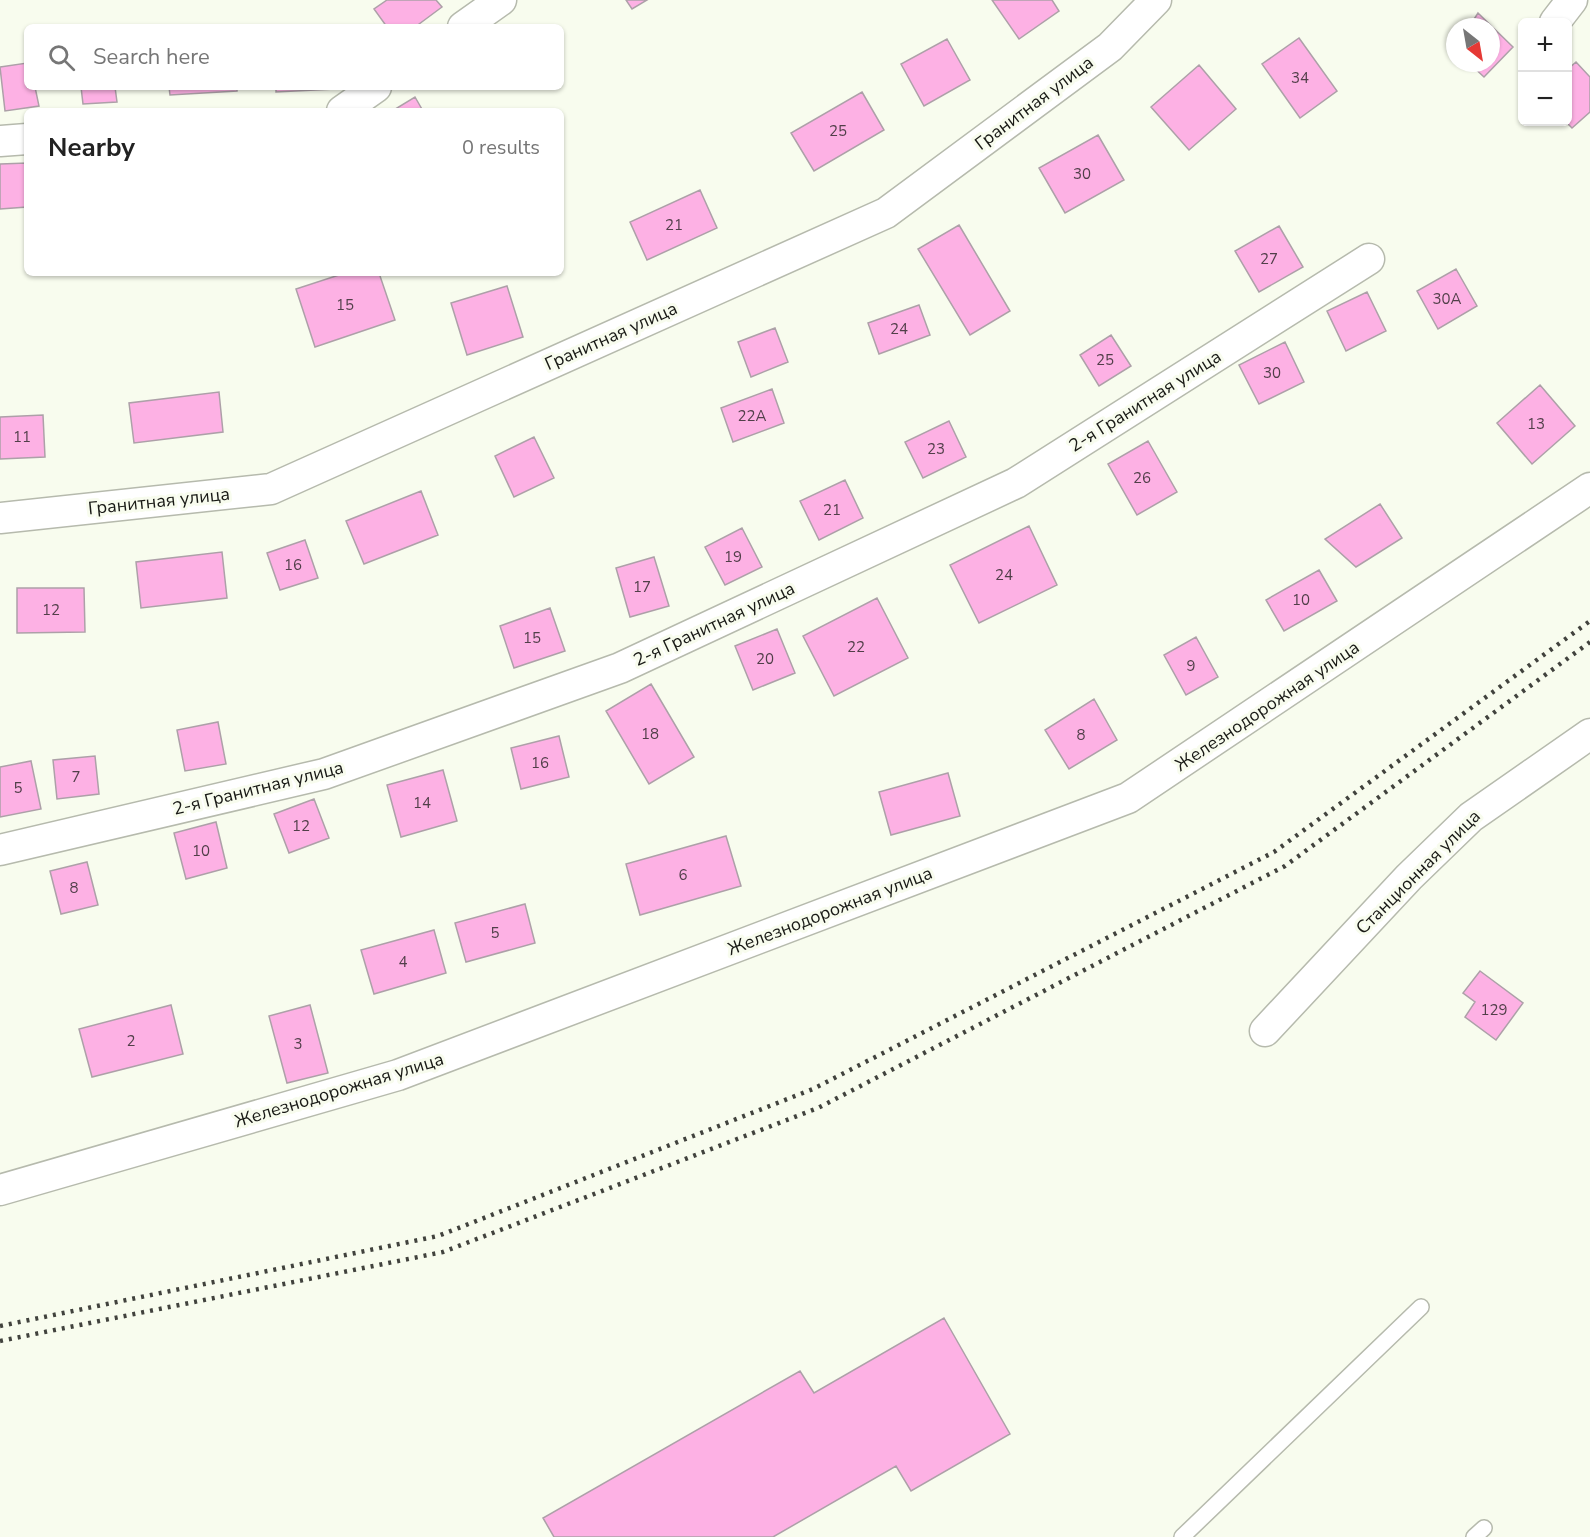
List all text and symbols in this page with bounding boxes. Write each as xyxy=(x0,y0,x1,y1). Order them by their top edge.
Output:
north arrow xyxy=(1446,18,1500,72)
map controls xyxy=(1518,18,1572,126)
button: + xyxy=(1518,18,1572,72)
search box xyxy=(24,24,564,90)
icon: search xyxy=(45,41,78,74)
text: Search here xyxy=(93,42,210,72)
street label: Гранитная улица xyxy=(970,51,1098,155)
house number: 34 xyxy=(1291,68,1309,88)
button: − xyxy=(1518,72,1572,126)
house number: 25 xyxy=(829,121,847,141)
text: Nearby xyxy=(48,130,135,165)
text: 0 results xyxy=(462,134,540,161)
house number: 30 xyxy=(1073,164,1091,184)
house number: 21 xyxy=(665,215,683,235)
house number: 27 xyxy=(1260,249,1278,269)
house number: 30А xyxy=(1433,289,1462,309)
house number: 15 xyxy=(336,295,354,315)
street label: Гранитная улица xyxy=(541,296,681,376)
house number: 24 xyxy=(890,319,908,339)
street label: 2-я Гранитная улица xyxy=(1064,344,1226,458)
house number: 25 xyxy=(1096,350,1114,370)
house number: 30 xyxy=(1263,363,1281,383)
house number: 22А xyxy=(738,406,767,426)
house number: 13 xyxy=(1527,414,1545,434)
house number: 11 xyxy=(13,427,31,447)
house number: 23 xyxy=(927,439,945,459)
house number: 26 xyxy=(1133,468,1151,488)
street label: Гранитная улица xyxy=(87,482,231,520)
house number: 21 xyxy=(823,500,841,520)
house number: 19 xyxy=(724,547,742,567)
house number: 16 xyxy=(284,555,302,575)
house number: 24 xyxy=(995,565,1013,585)
street label: 2-я Гранитная улица xyxy=(629,576,799,672)
house number: 17 xyxy=(633,577,651,597)
house number: 10 xyxy=(1292,590,1310,610)
house number: 12 xyxy=(42,600,60,620)
house number: 15 xyxy=(523,628,541,648)
street label: Железнодорожная улица xyxy=(1170,635,1364,777)
house number: 22 xyxy=(847,637,865,657)
house number: 20 xyxy=(756,649,774,669)
house number: 9 xyxy=(1186,656,1196,676)
house number: 18 xyxy=(641,724,659,744)
house number: 8 xyxy=(1076,725,1086,745)
house number: 16 xyxy=(531,753,549,773)
street label: 2-я Гранитная улица xyxy=(170,755,346,821)
house number: 7 xyxy=(71,767,81,787)
house number: 5 xyxy=(13,778,23,798)
house number: 14 xyxy=(413,793,431,813)
street label: Станционная улица xyxy=(1350,804,1486,940)
house number: 12 xyxy=(292,816,310,836)
house number: 10 xyxy=(192,841,210,861)
street label: Железнодорожная улица xyxy=(724,861,936,961)
house number: 6 xyxy=(678,865,688,885)
house number: 8 xyxy=(69,878,79,898)
house number: 5 xyxy=(490,923,500,943)
house number: 4 xyxy=(398,952,408,972)
house number: 129 xyxy=(1480,1000,1508,1020)
house number: 2 xyxy=(126,1031,136,1051)
house number: 3 xyxy=(293,1034,303,1054)
street label: Железнодорожная улица xyxy=(231,1047,447,1133)

